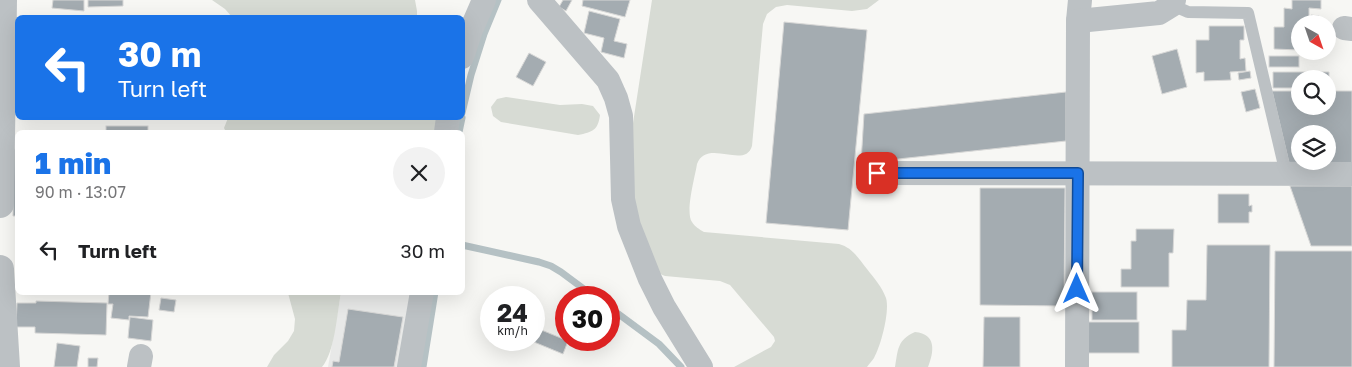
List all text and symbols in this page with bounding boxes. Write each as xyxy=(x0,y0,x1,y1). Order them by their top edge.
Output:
north arrow xyxy=(1291,15,1336,60)
map controls xyxy=(1291,15,1336,170)
text: 30 m xyxy=(118,33,201,75)
icon: left xyxy=(35,35,100,100)
button: search xyxy=(1291,70,1336,115)
text: Turn left xyxy=(118,75,207,102)
button: layers xyxy=(1291,125,1336,170)
text: 1 min xyxy=(35,145,111,181)
button: close xyxy=(393,147,445,199)
pin xyxy=(856,152,898,194)
icon: arrive xyxy=(863,159,891,187)
text: 90 m · 13:07 xyxy=(35,182,126,202)
icon: left xyxy=(35,236,63,264)
text: Turn left xyxy=(78,239,157,262)
text: 30 m xyxy=(401,239,445,262)
position arrow xyxy=(1050,262,1102,314)
speed limit sign: 30 xyxy=(555,286,620,351)
text: 24 xyxy=(497,297,528,328)
text: km/h xyxy=(497,323,528,338)

